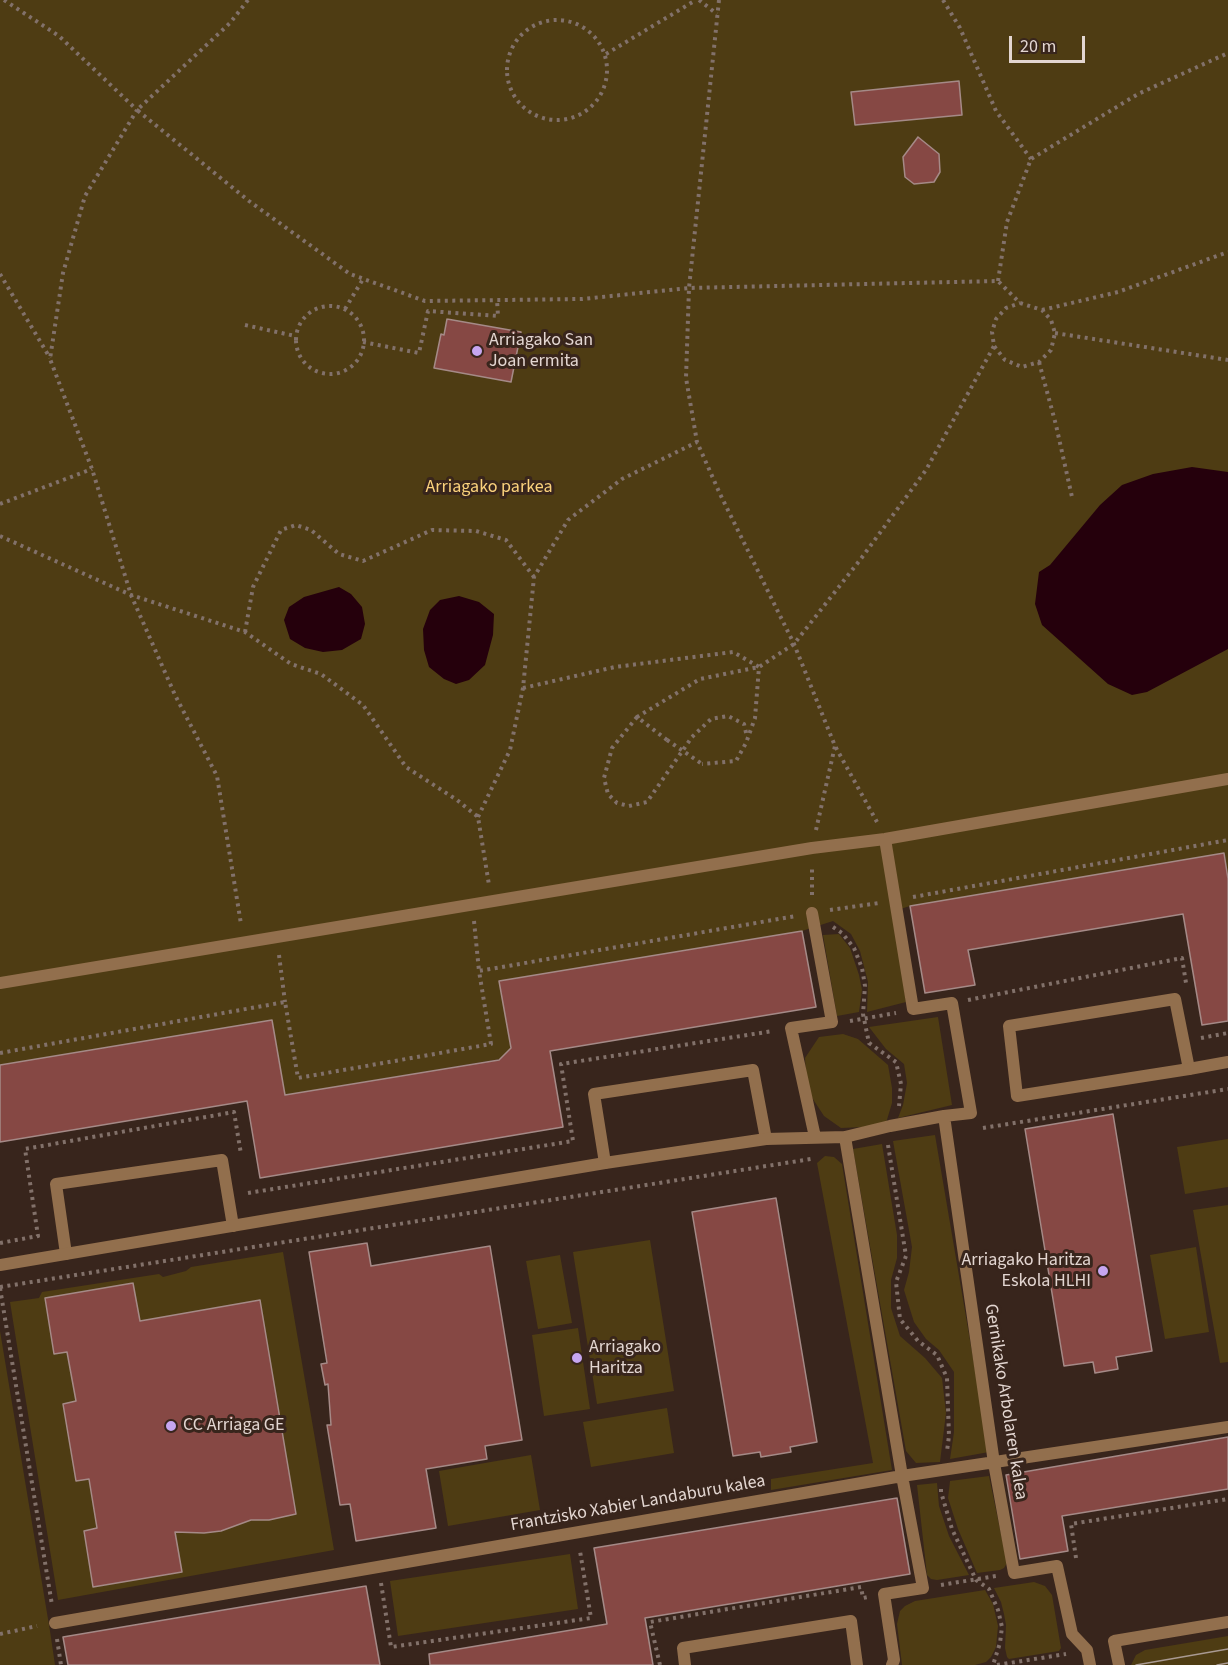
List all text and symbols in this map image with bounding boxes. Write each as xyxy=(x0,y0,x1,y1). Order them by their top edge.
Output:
scale bar xyxy=(1012,24,1088,62)
text: 20 m xyxy=(1020,34,1056,59)
place label: Arriagako San Joan ermita xyxy=(489,330,593,372)
marker: Arriagako San Joan ermita xyxy=(470,344,484,358)
park label: Arriagako parkea xyxy=(426,477,552,499)
place label: Arriagako Haritza Eskola HLHI xyxy=(962,1250,1091,1292)
marker: Arriagako Haritza Eskola HLHI xyxy=(1096,1264,1110,1278)
street label: Gernikako Arbolaren kalea xyxy=(979,1302,1031,1502)
place label: Arriagako Haritza xyxy=(589,1337,661,1380)
marker: Arriagako Haritza xyxy=(570,1351,584,1365)
place label: CC Arriaga GE xyxy=(183,1415,284,1437)
marker: CC Arriaga GE xyxy=(164,1419,178,1433)
street label: Frantzisko Xabier Landaburu kalea xyxy=(509,1471,767,1537)

